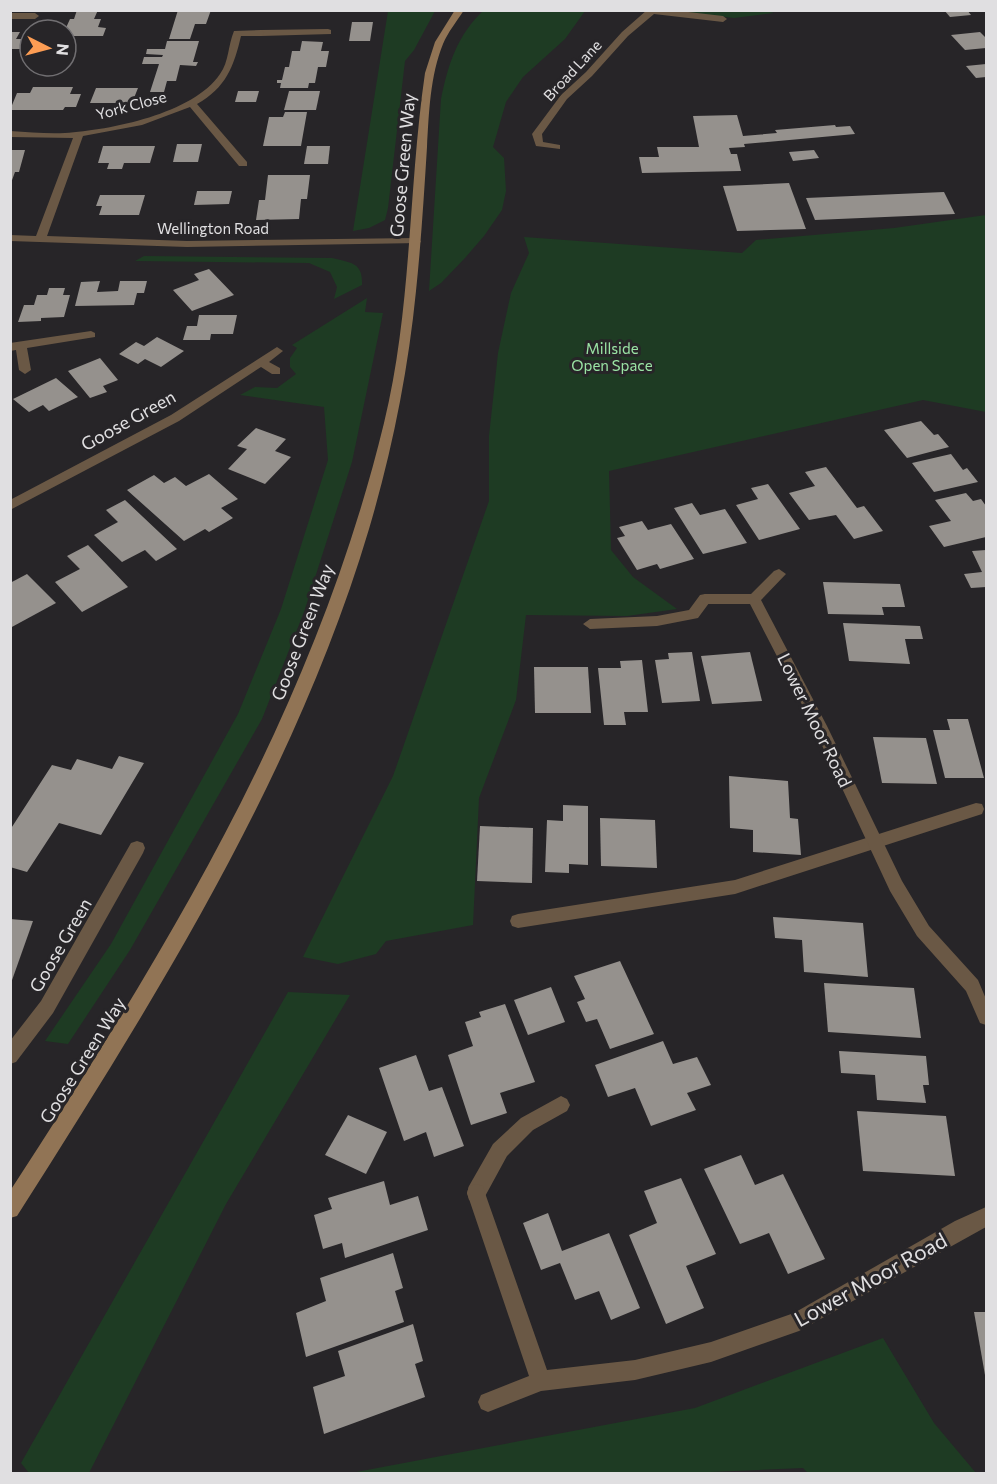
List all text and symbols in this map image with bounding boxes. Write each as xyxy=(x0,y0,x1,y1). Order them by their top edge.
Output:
north arrow xyxy=(18,18,78,78)
street label: Broad Lane xyxy=(539,36,605,104)
text: N xyxy=(53,43,73,57)
street label: York Close xyxy=(94,87,168,123)
street label: Goose Green Way xyxy=(385,92,419,238)
street label: Wellington Road xyxy=(157,219,269,237)
park label: Millside Open Space xyxy=(571,339,653,374)
street label: Goose Green xyxy=(77,385,179,455)
street label: Goose Green Way xyxy=(266,561,338,703)
street label: Lower Moor Road xyxy=(773,649,857,791)
street label: Goose Green xyxy=(24,894,96,996)
street label: Goose Green Way xyxy=(34,993,130,1127)
street label: Lower Moor Road xyxy=(789,1227,951,1331)

